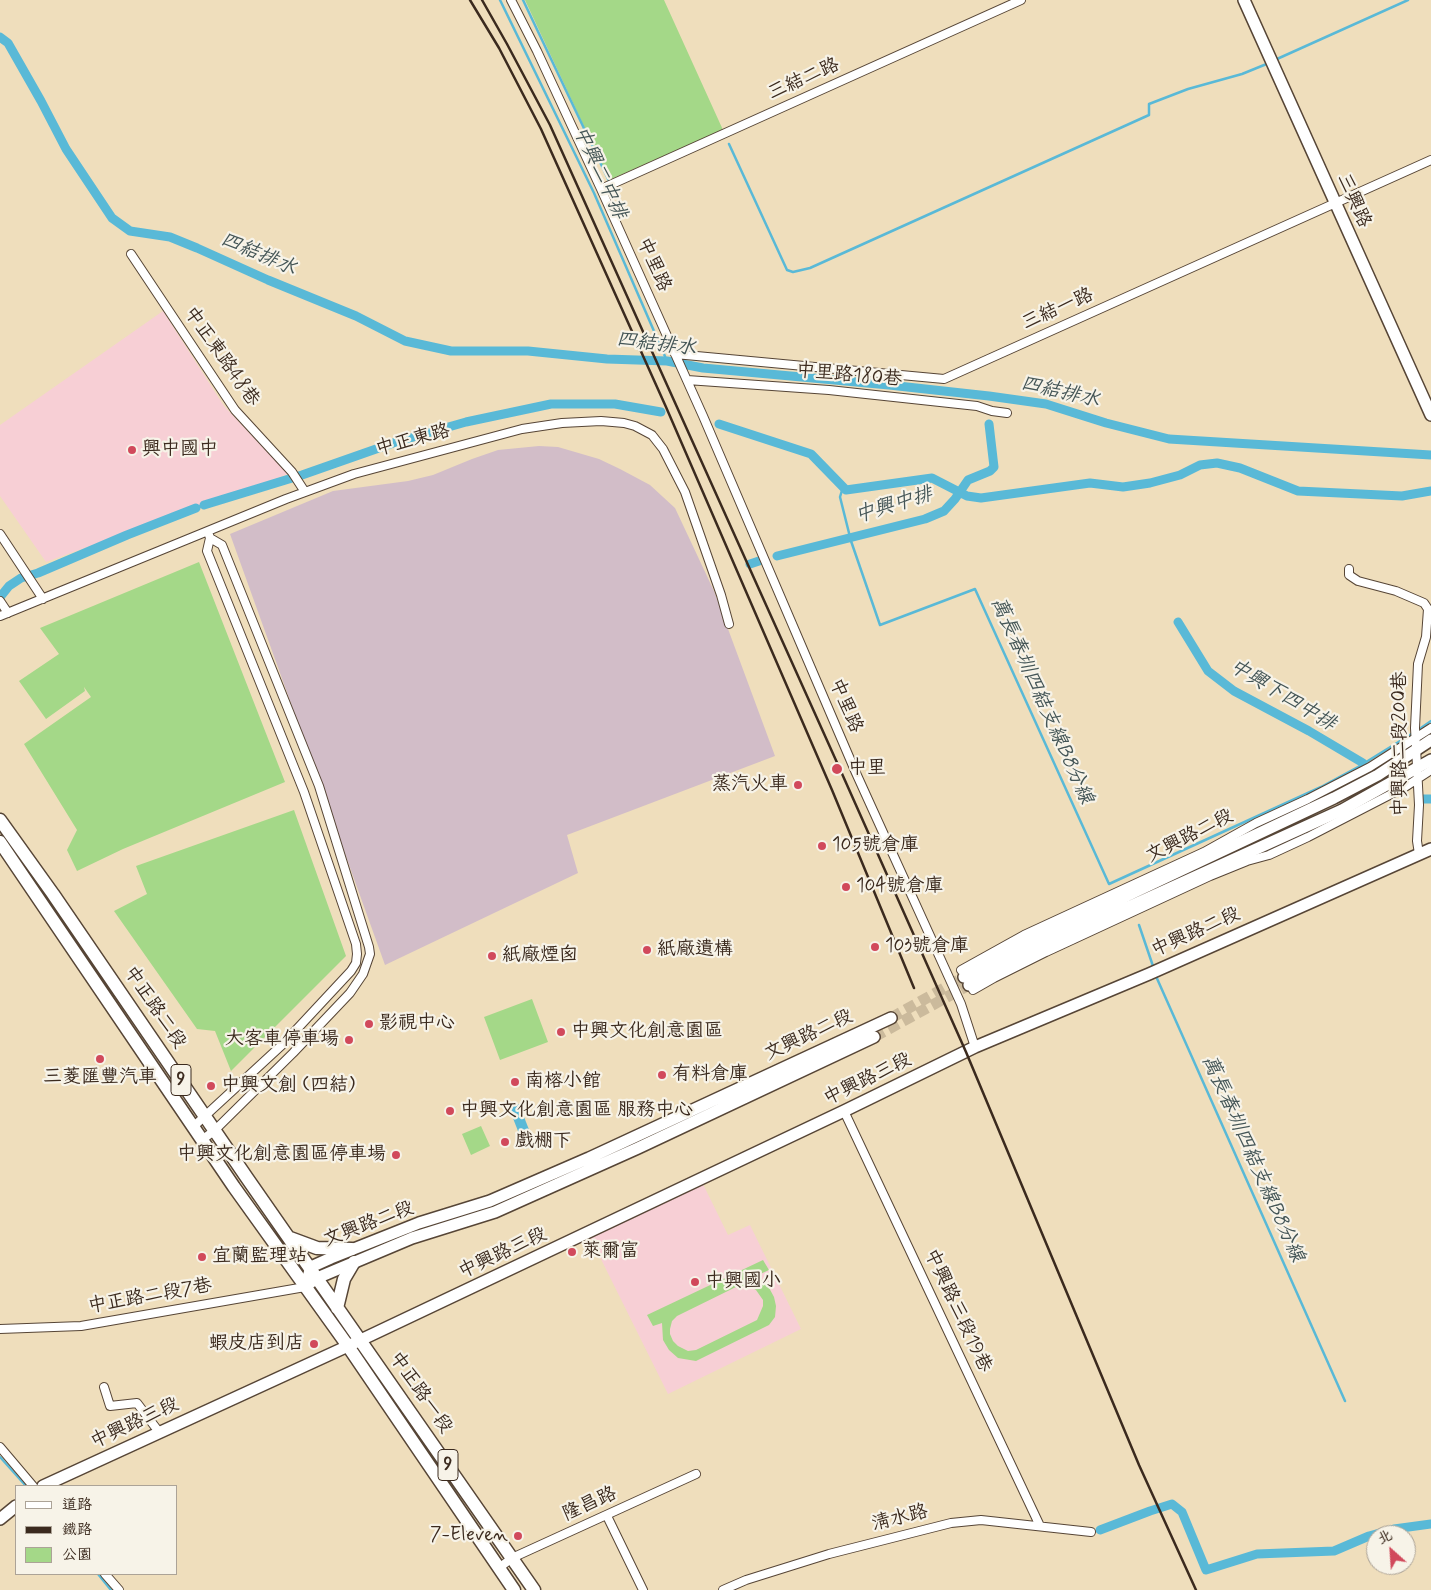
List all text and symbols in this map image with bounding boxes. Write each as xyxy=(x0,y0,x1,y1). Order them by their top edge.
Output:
street label: 三結二路 xyxy=(765,54,843,106)
water label: 中興二中排 xyxy=(567,123,631,223)
street label: 三興路 xyxy=(1331,170,1375,232)
water label: 四結排水 xyxy=(216,228,300,282)
street label: 中里路 xyxy=(631,234,675,296)
street label: 三結一路 xyxy=(1019,284,1097,336)
street label: 中正東路48巷 xyxy=(178,303,264,411)
water label: 四結排水 xyxy=(615,328,697,362)
street label: 中里路180巷 xyxy=(795,360,903,392)
water label: 四結排水 xyxy=(1018,372,1102,414)
street label: 中正東路 xyxy=(373,420,453,462)
place label: 興中國中 xyxy=(142,439,218,461)
marker: 興中國中 xyxy=(126,444,138,456)
water label: 中興中排 xyxy=(852,483,936,529)
water label: 萬長春圳四結支線B8分線 xyxy=(984,594,1098,808)
water label: 中興下四中排 xyxy=(1224,655,1340,737)
street label: 中興路二段200巷 xyxy=(1390,671,1412,817)
street label: 中里路 xyxy=(823,675,867,737)
place label: 中里 xyxy=(848,758,886,780)
marker: 中里 xyxy=(830,762,844,776)
place label: 蒸汽火車 xyxy=(712,774,788,796)
marker: 蒸汽火車 xyxy=(792,779,804,791)
street label: 文興路二段 xyxy=(1143,805,1237,869)
place label: 105號倉庫 xyxy=(832,835,919,857)
marker: 105號倉庫 xyxy=(816,840,828,852)
place label: 104號倉庫 xyxy=(856,876,944,898)
marker: 104號倉庫 xyxy=(840,881,852,893)
street label: 中興路二段 xyxy=(1148,903,1244,963)
place label: 103號倉庫 xyxy=(885,936,969,958)
place label: 紙廠遺構 xyxy=(657,939,733,961)
marker: 103號倉庫 xyxy=(869,941,881,953)
marker: 紙廠遺構 xyxy=(641,944,653,956)
place label: 紙廠煙囪 xyxy=(502,945,578,967)
marker: 紙廠煙囪 xyxy=(486,950,498,962)
street label: 中正路二段 xyxy=(118,962,190,1054)
street label: 文興路二段 xyxy=(761,1006,857,1066)
place label: 影視中心 xyxy=(379,1013,455,1035)
marker: 影視中心 xyxy=(363,1018,375,1030)
place label: 中興文化創意園區 xyxy=(571,1021,723,1043)
marker: 中興文化創意園區 xyxy=(555,1026,567,1038)
place label: 大客車停車場 xyxy=(225,1029,339,1051)
marker: 大客車停車場 xyxy=(343,1034,355,1046)
street label: 中興路三段 xyxy=(820,1049,916,1111)
water label: 萬長春圳四結支線B8分線 xyxy=(1195,1052,1309,1266)
marker: 三菱匯豐汽車 xyxy=(94,1053,106,1065)
road number: 9 xyxy=(171,1064,191,1096)
place label: 有料倉庫 xyxy=(672,1064,748,1086)
place label: 三菱匯豐汽車 xyxy=(43,1067,157,1089)
marker: 有料倉庫 xyxy=(656,1069,668,1081)
place label: 南榕小館 xyxy=(525,1071,601,1093)
place label: 中興文創 (四結) xyxy=(221,1075,355,1097)
marker: 南榕小館 xyxy=(509,1076,521,1088)
marker: 中興文創 (四結) xyxy=(205,1080,217,1092)
place label: 中興文化創意園區 服務中心 xyxy=(460,1100,693,1122)
marker: 中興文化創意園區 服務中心 xyxy=(444,1105,456,1117)
place label: 戲棚下 xyxy=(515,1131,572,1153)
marker: 戲棚下 xyxy=(499,1136,511,1148)
place label: 中興文化創意園區停車場 xyxy=(177,1144,386,1166)
marker: 中興文化創意園區停車場 xyxy=(390,1149,402,1161)
street label: 文興路二段 xyxy=(321,1197,417,1253)
street label: 中興路三段 xyxy=(455,1224,551,1284)
place label: 萊爾富 xyxy=(582,1241,639,1263)
place label: 宜蘭監理站 xyxy=(212,1246,307,1268)
marker: 萊爾富 xyxy=(566,1246,578,1258)
street label: 中興路三段19巷 xyxy=(918,1246,996,1376)
marker: 宜蘭監理站 xyxy=(196,1251,208,1263)
place label: 中興國小 xyxy=(705,1271,781,1293)
street label: 中正路二段7巷 xyxy=(86,1275,214,1319)
marker: 中興國小 xyxy=(689,1276,701,1288)
place label: 蝦皮店到店 xyxy=(209,1333,304,1355)
marker: 蝦皮店到店 xyxy=(308,1338,320,1350)
street label: 中正路一段 xyxy=(383,1348,457,1438)
street label: 中興路三段 xyxy=(87,1394,183,1454)
road number: 9 xyxy=(438,1450,458,1480)
street label: 隆昌路 xyxy=(559,1483,621,1527)
legend xyxy=(15,1485,178,1575)
text: 道路 xyxy=(62,1495,92,1515)
street label: 清水路 xyxy=(870,1501,930,1537)
text: 鐵路 xyxy=(62,1520,92,1540)
place label: 7-Eleven xyxy=(430,1525,508,1547)
north arrow xyxy=(1366,1525,1416,1575)
text: 北 xyxy=(1375,1526,1395,1549)
marker: 7-Eleven xyxy=(512,1530,524,1542)
text: 公園 xyxy=(62,1545,92,1565)

